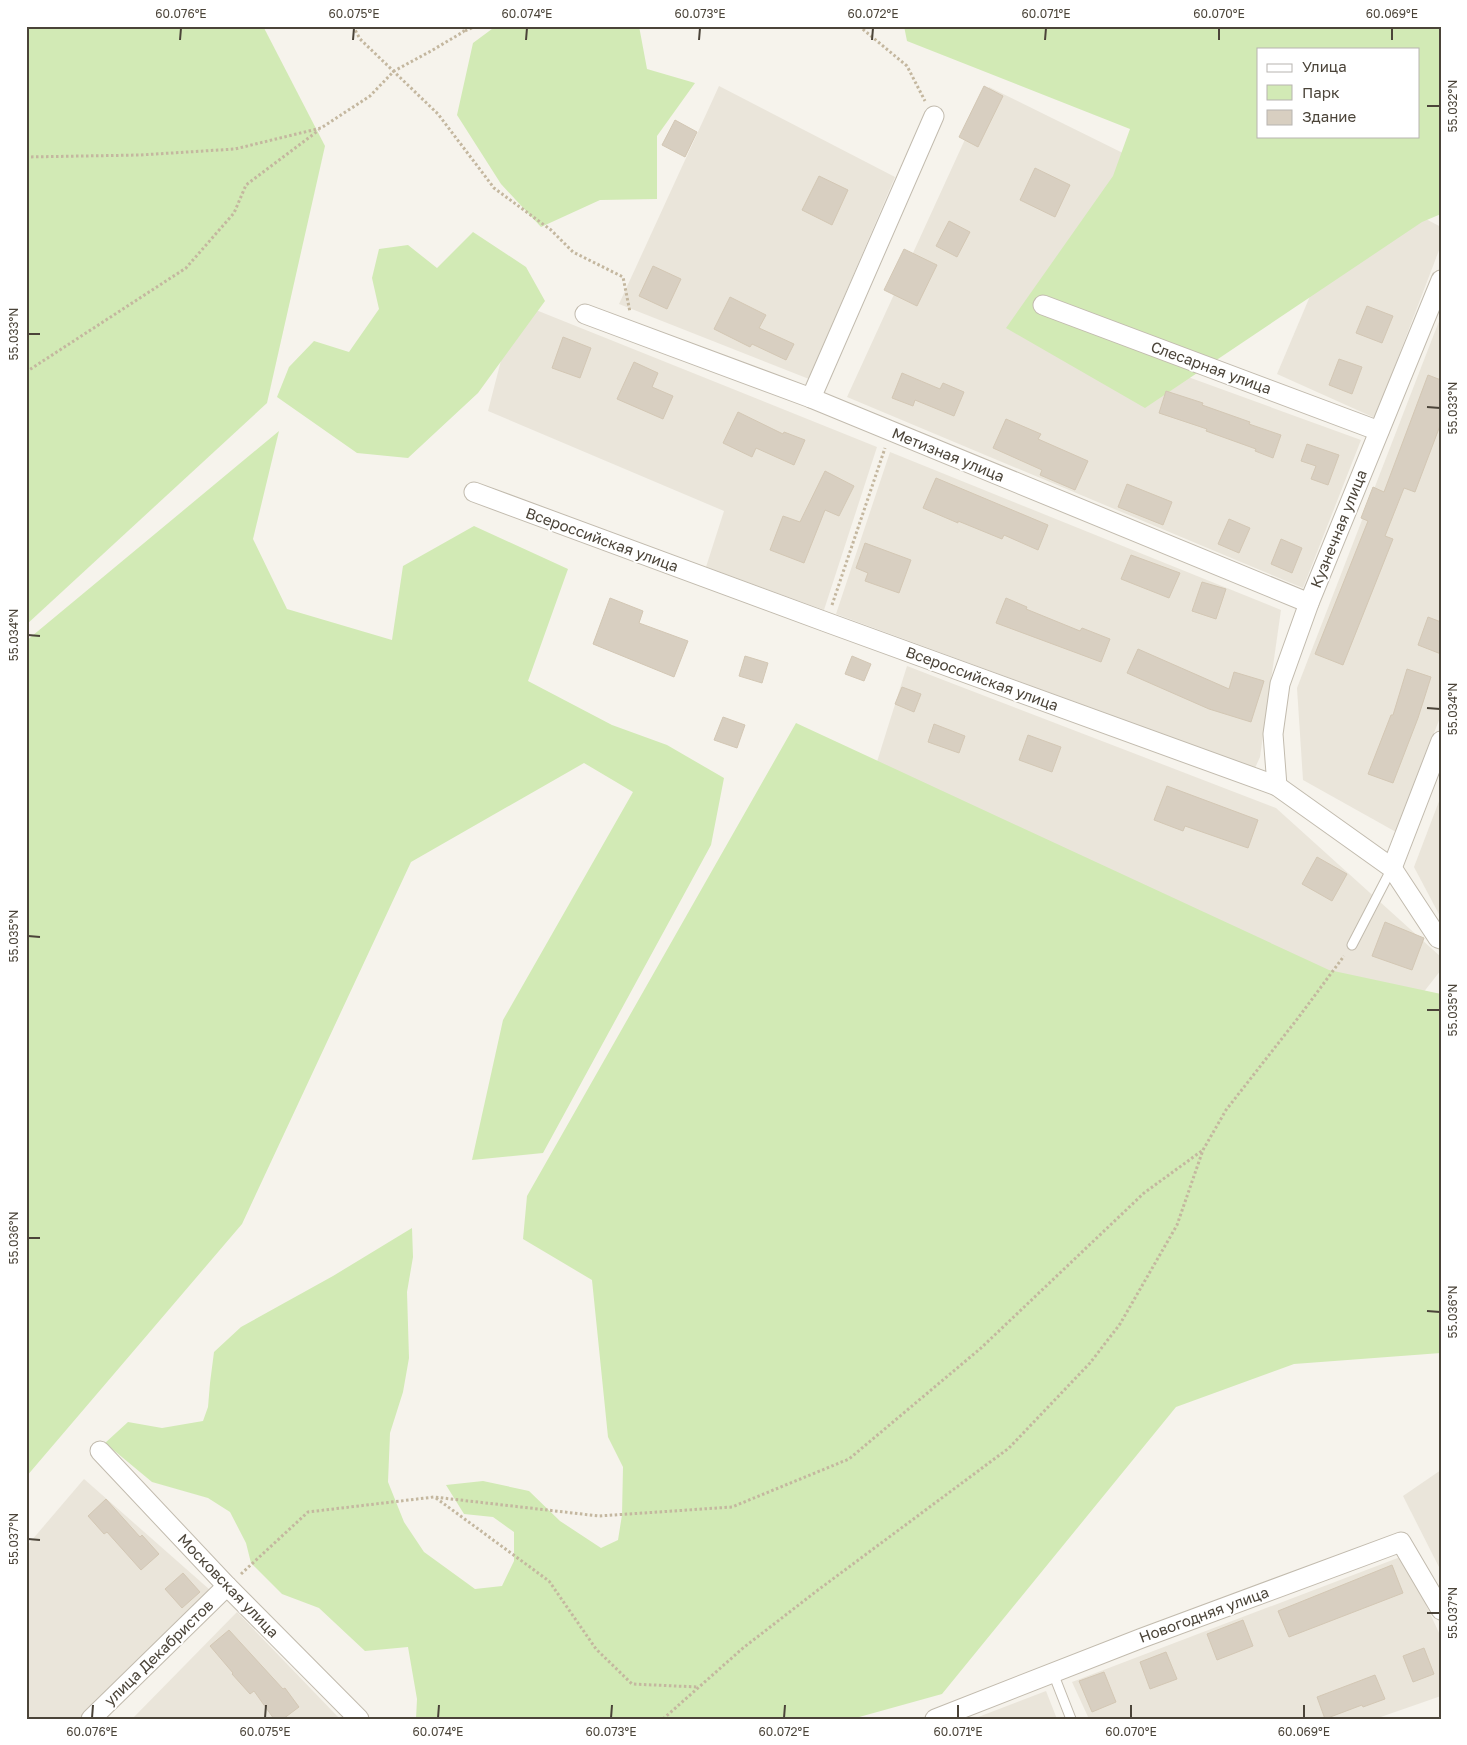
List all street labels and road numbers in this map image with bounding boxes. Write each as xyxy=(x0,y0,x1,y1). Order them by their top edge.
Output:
street label: Слесарная улица xyxy=(1149,337,1274,397)
street label: Метизная улица xyxy=(890,423,1007,485)
street label: Кузнечная улица xyxy=(1306,467,1370,590)
street label: Всероссийская улица xyxy=(524,503,681,575)
street label: Всероссийская улица xyxy=(904,642,1061,714)
street label: Московская улица xyxy=(175,1530,283,1641)
street label: Новогодняя улица xyxy=(1136,1582,1271,1646)
street label: улица Декабристов xyxy=(100,1596,216,1709)

